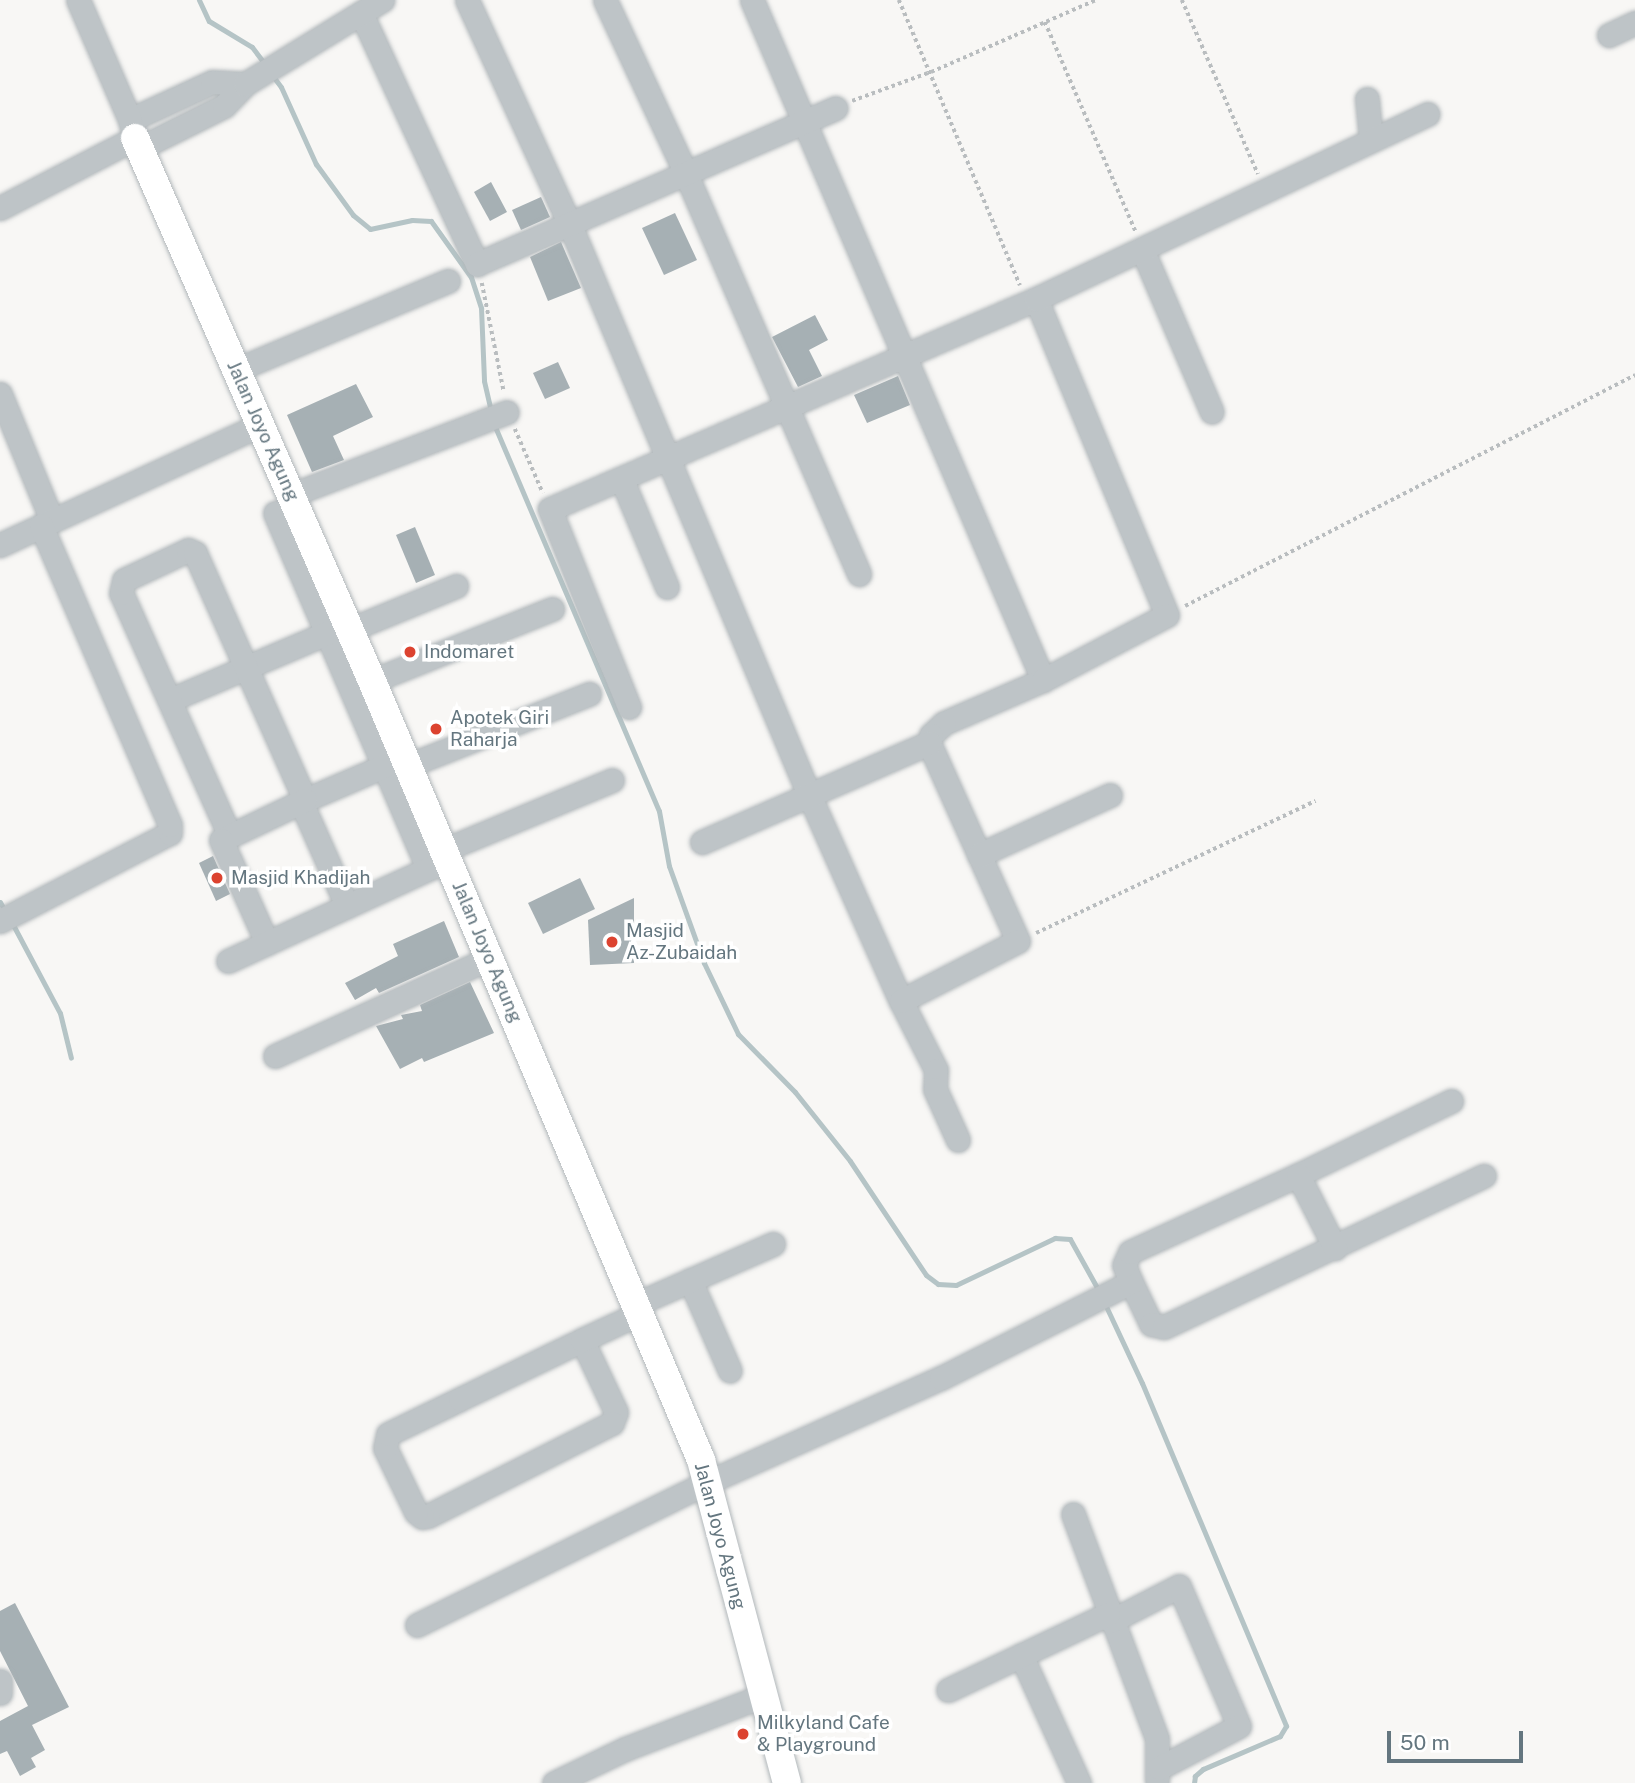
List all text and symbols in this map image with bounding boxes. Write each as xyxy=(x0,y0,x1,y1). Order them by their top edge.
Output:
street label: Jalan Joyo Agung xyxy=(222,357,304,505)
place label: Indomaret xyxy=(424,641,514,663)
marker: Indomaret xyxy=(402,644,418,660)
place label: Apotek Giri Raharja xyxy=(450,707,549,751)
marker: Apotek Giri Raharja xyxy=(428,721,444,737)
place label: Masjid Khadijah xyxy=(231,867,371,889)
marker: Masjid Khadijah xyxy=(209,870,225,886)
street label: Jalan Joyo Agung xyxy=(447,878,527,1026)
place label: Masjid Az-Zubaidah xyxy=(626,920,737,964)
marker: Masjid Az-Zubaidah xyxy=(604,934,620,950)
street label: Jalan Joyo Agung xyxy=(689,1460,751,1612)
place label: Milkyland Cafe & Playground xyxy=(757,1712,890,1756)
scale bar xyxy=(1390,1716,1526,1760)
marker: Milkyland Cafe & Playground xyxy=(735,1726,751,1742)
text: 50 m xyxy=(1400,1730,1450,1755)

